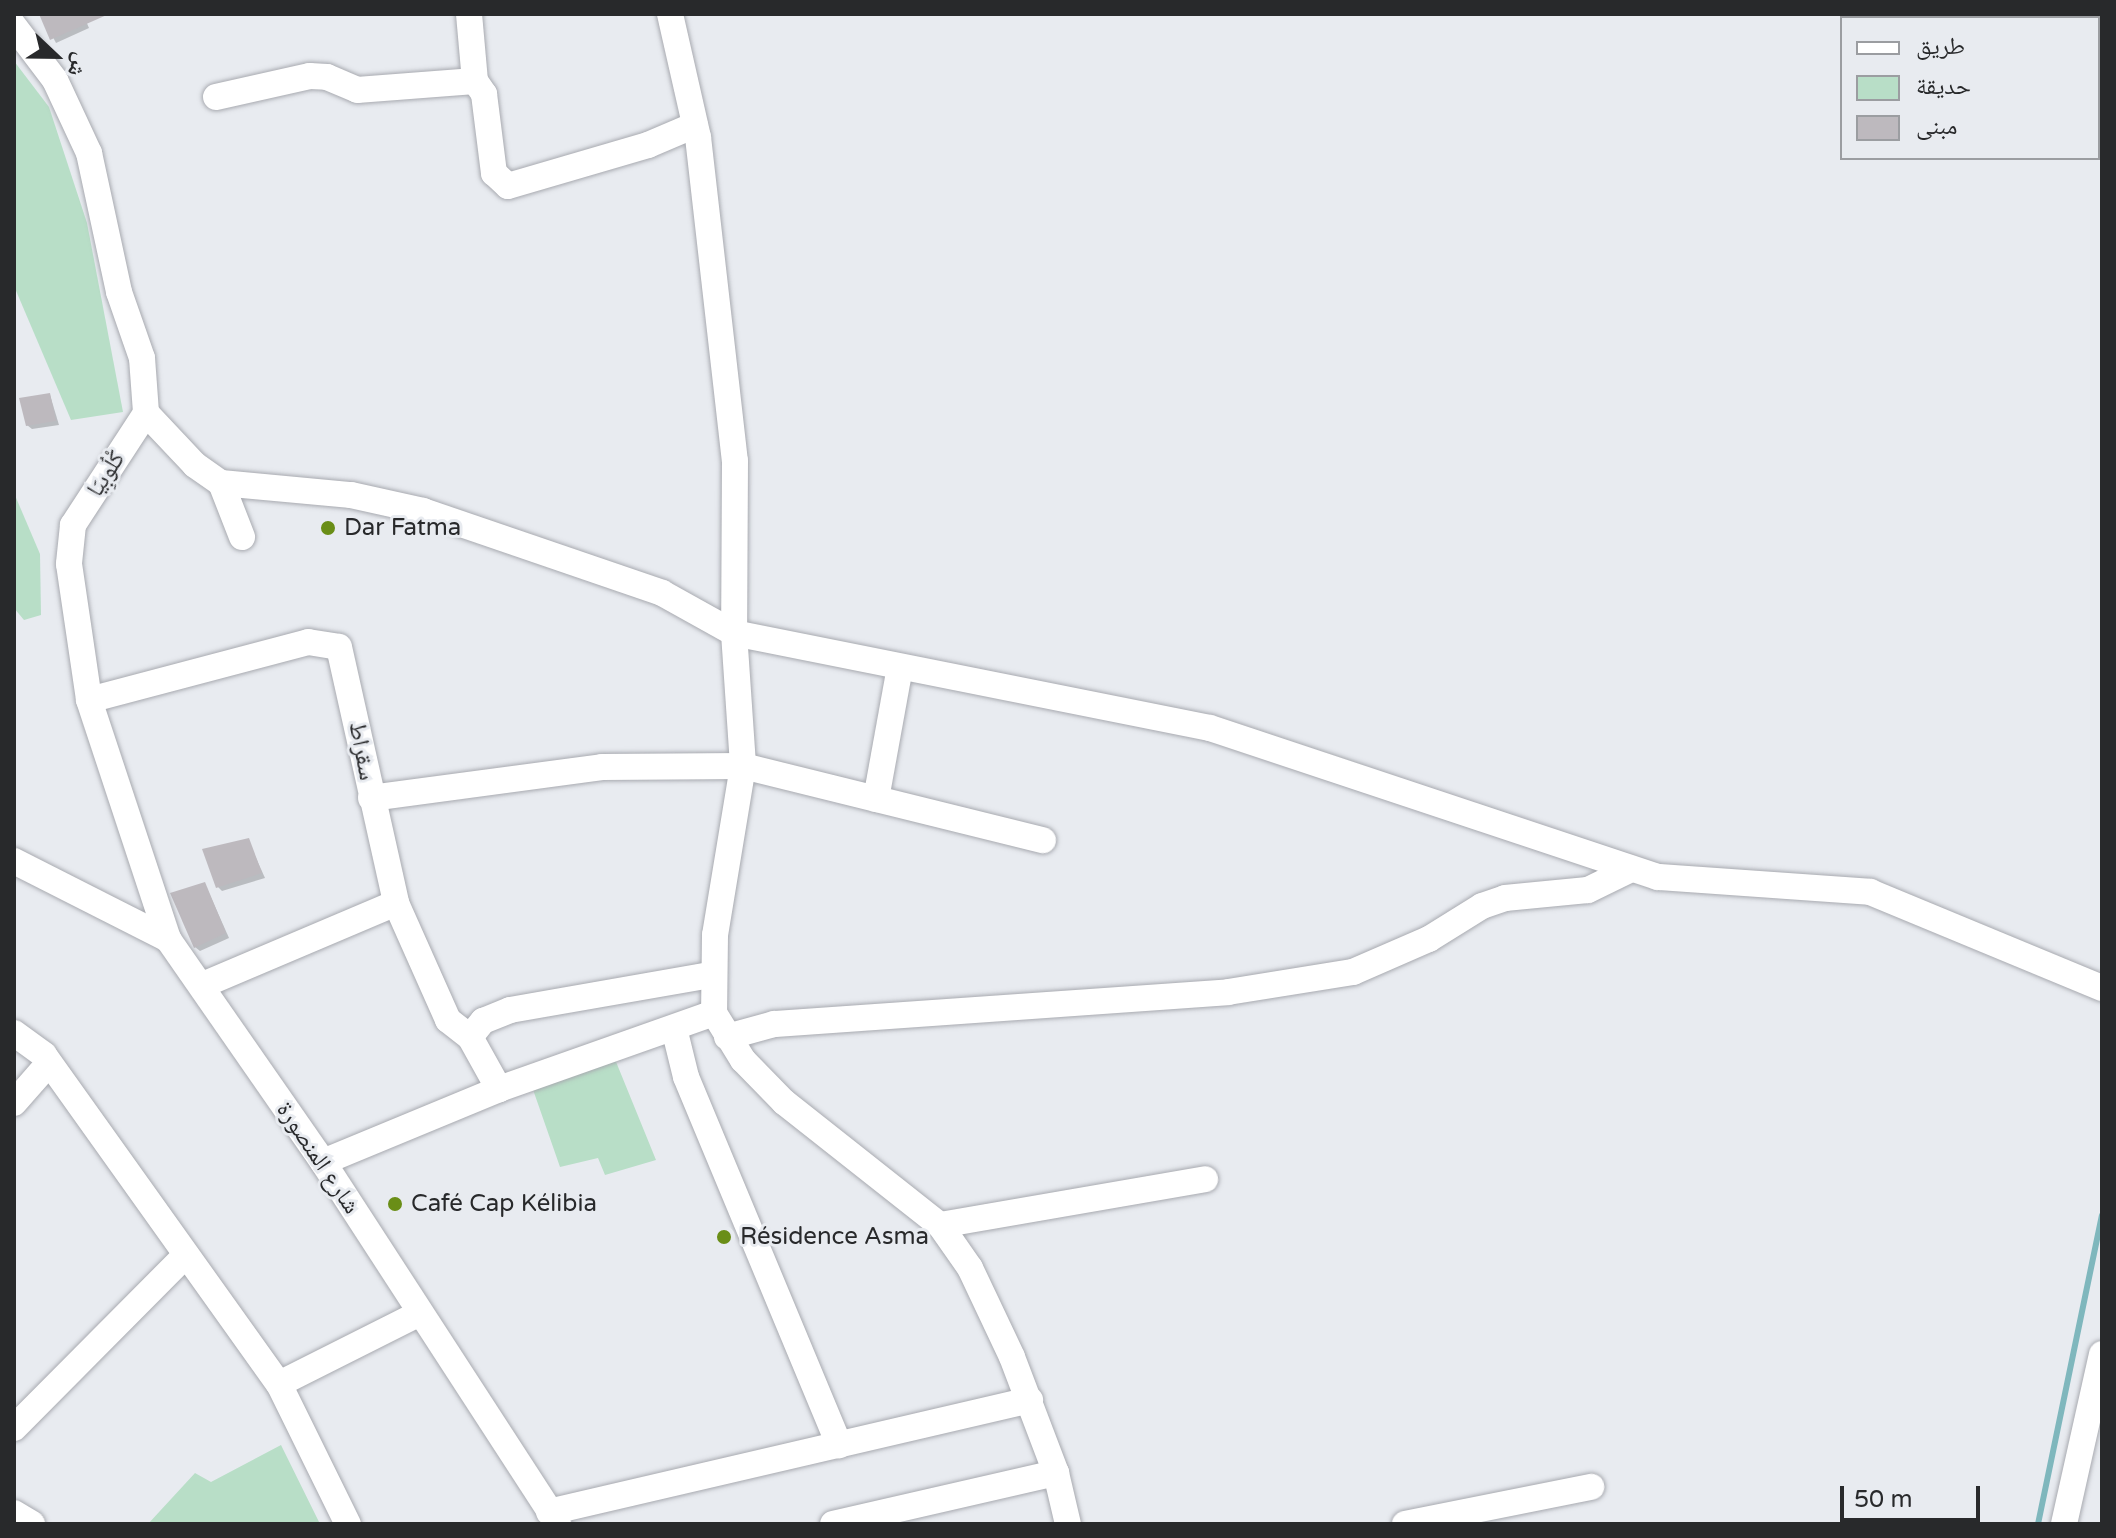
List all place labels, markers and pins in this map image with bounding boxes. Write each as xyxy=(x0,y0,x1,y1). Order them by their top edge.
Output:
place label: Dar Fatma xyxy=(344,514,461,542)
marker: Dar Fatma xyxy=(319,519,337,537)
place label: Café Cap Kélibia xyxy=(411,1190,597,1218)
marker: Café Cap Kélibia xyxy=(386,1195,404,1213)
place label: Résidence Asma xyxy=(740,1223,929,1251)
marker: Résidence Asma xyxy=(715,1228,733,1246)

